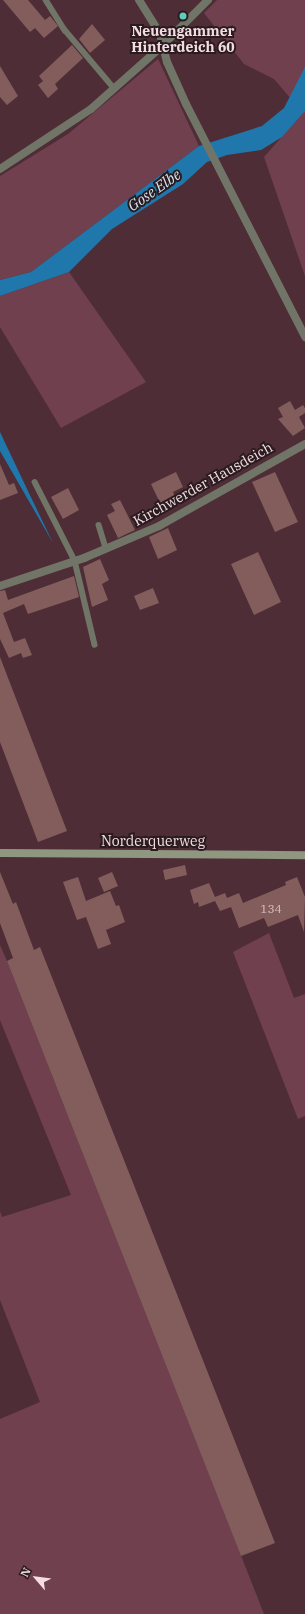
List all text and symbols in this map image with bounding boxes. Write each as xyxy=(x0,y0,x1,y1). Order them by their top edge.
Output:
marker: Neuengammer Hinterdeich 60 xyxy=(178,11,188,21)
place label: Neuengammer Hinterdeich 60 xyxy=(131,23,235,56)
water label: Gose Elbe xyxy=(124,165,184,215)
street label: Kirchwerder Hausdeich xyxy=(130,439,276,529)
street label: Norderquerweg xyxy=(101,833,205,849)
house number: 134 xyxy=(260,902,282,916)
north arrow xyxy=(16,1558,56,1598)
text: N xyxy=(17,1565,34,1580)

